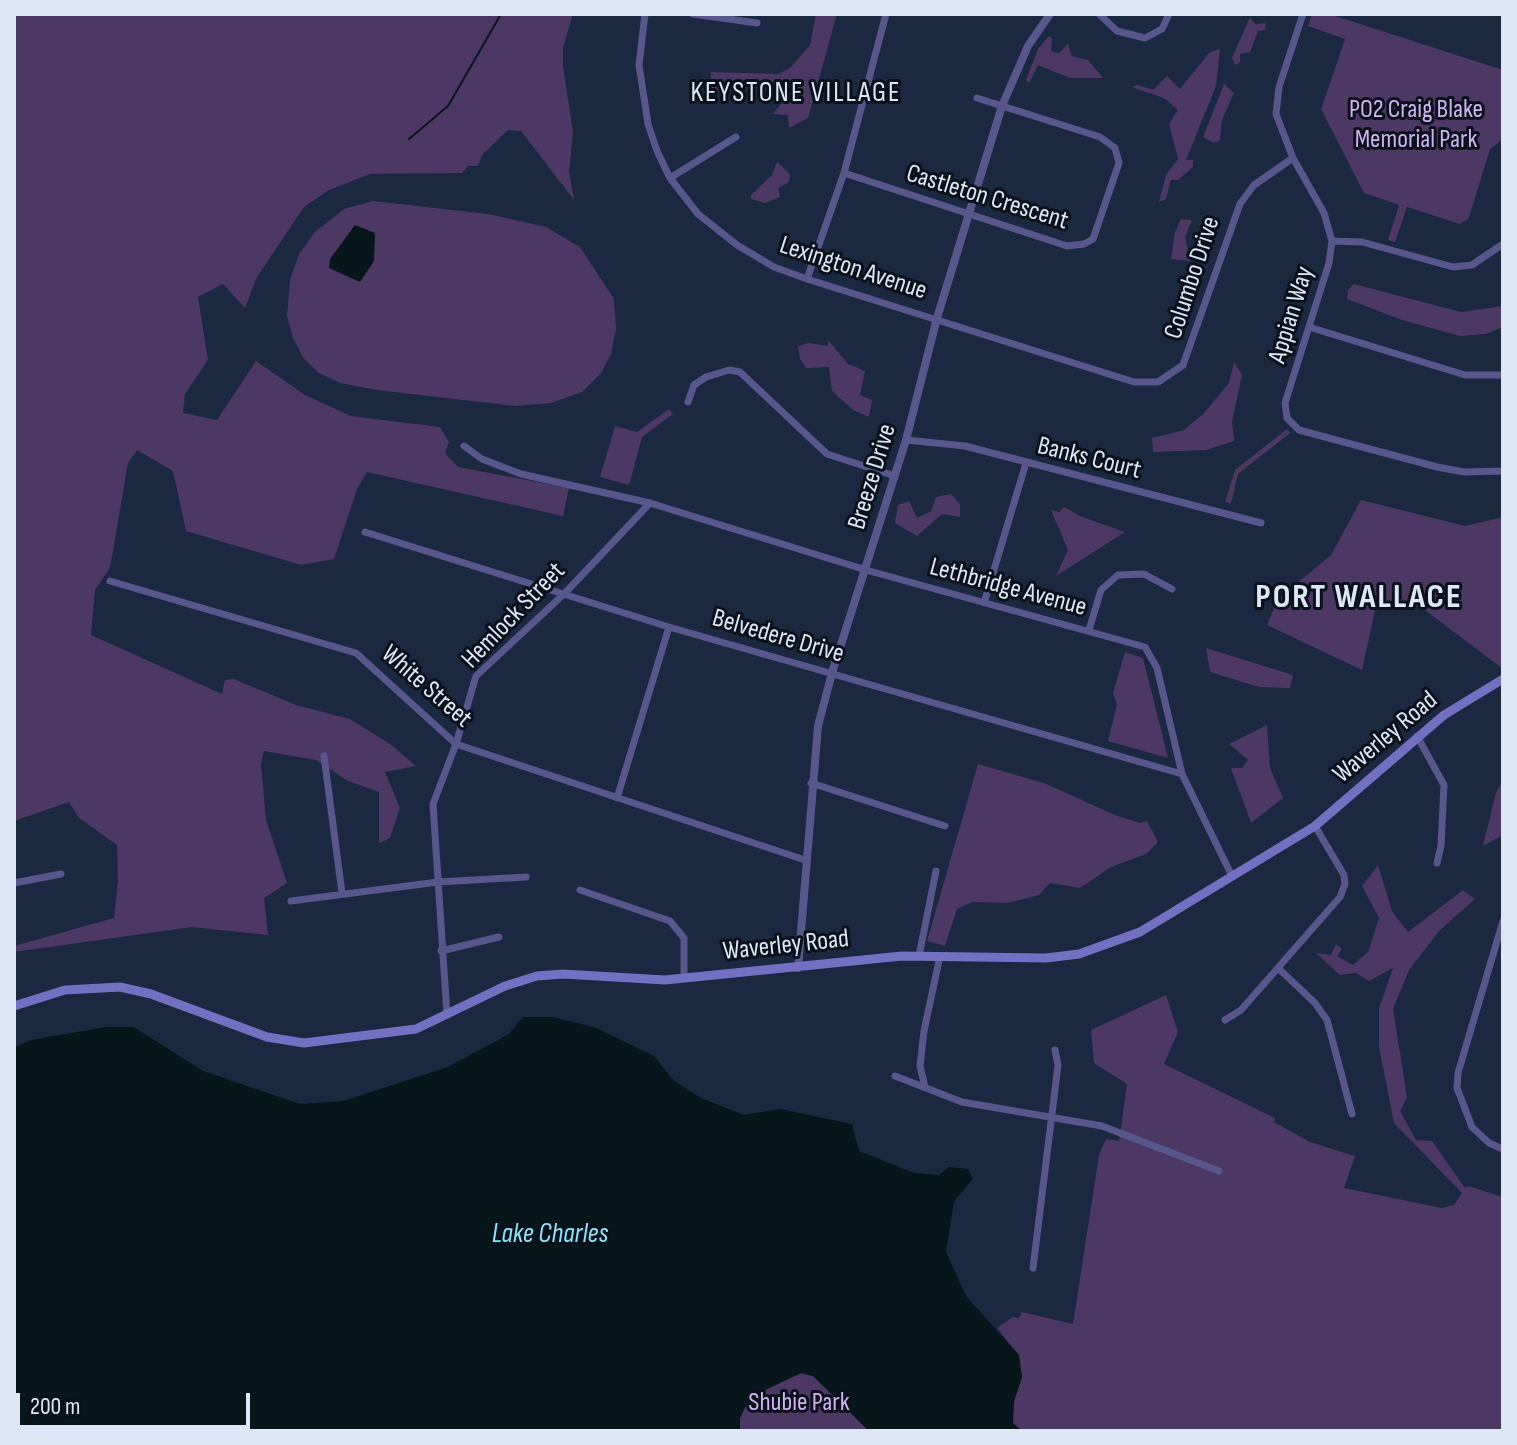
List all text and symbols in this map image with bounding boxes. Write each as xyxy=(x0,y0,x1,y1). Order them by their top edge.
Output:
district label: KEYSTONE VILLAGE xyxy=(691,77,901,111)
park label: PO2 Craig Blake Memorial Park xyxy=(1349,94,1483,156)
street label: Castleton Crescent xyxy=(902,159,1072,237)
street label: Columbo Drive xyxy=(1159,213,1227,343)
street label: Lexington Avenue xyxy=(775,231,931,307)
street label: Appian Way xyxy=(1263,263,1321,367)
street label: Breeze Drive xyxy=(842,421,904,533)
street label: Banks Court xyxy=(1034,431,1144,487)
street label: Lethbridge Avenue xyxy=(926,552,1090,624)
street label: Hemlock Street xyxy=(456,556,572,676)
district label: PORT WALLACE xyxy=(1255,578,1463,618)
street label: Belvedere Drive xyxy=(709,603,847,671)
street label: White Street xyxy=(374,639,478,735)
street label: Waverley Road xyxy=(1328,685,1444,791)
street label: Waverley Road xyxy=(722,924,850,968)
water label: Lake Charles xyxy=(492,1218,608,1252)
scale bar xyxy=(20,1377,254,1427)
park label: Shubie Park xyxy=(748,1387,850,1419)
text: 200 m xyxy=(30,1392,81,1421)

